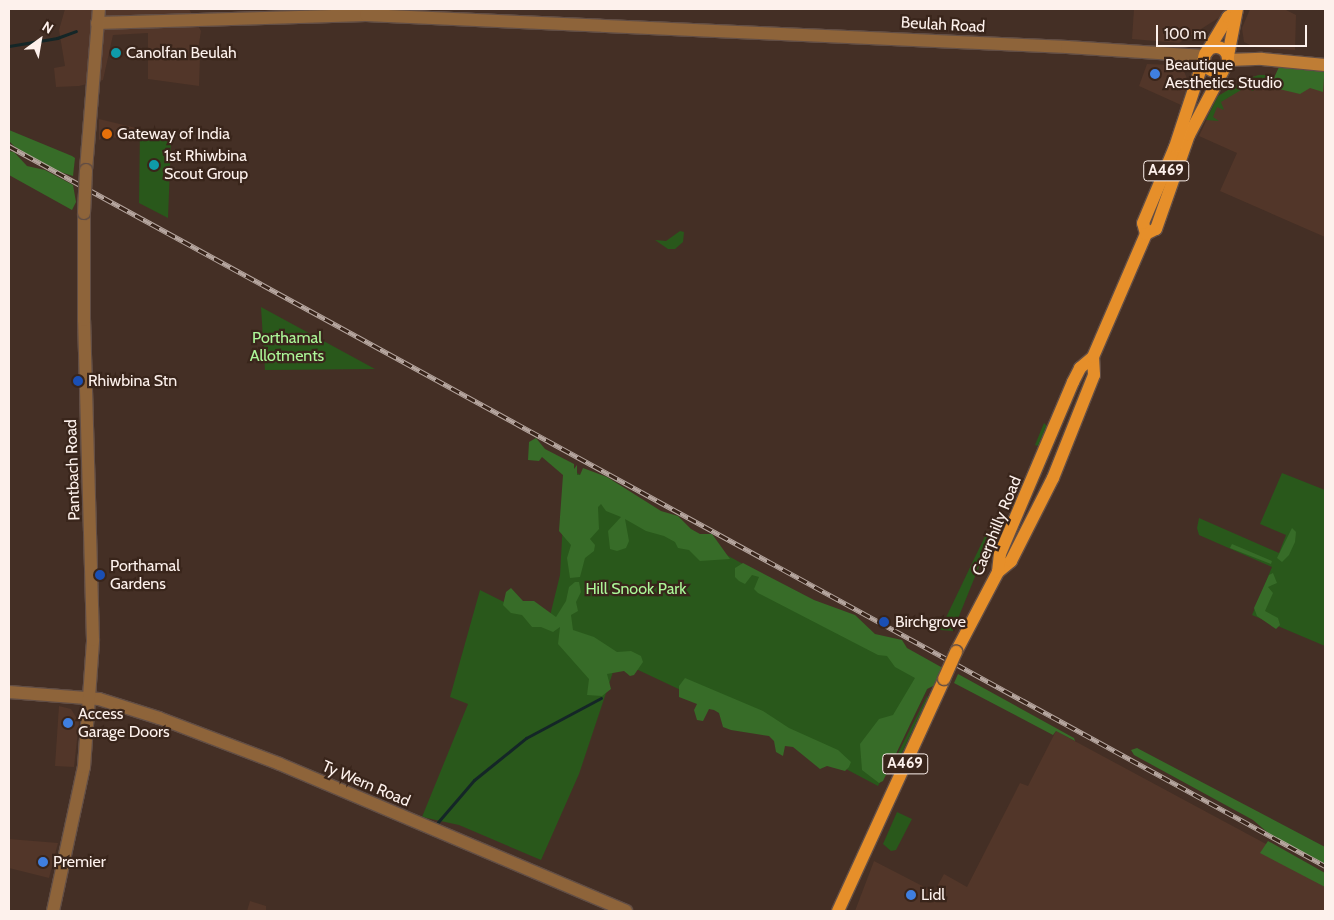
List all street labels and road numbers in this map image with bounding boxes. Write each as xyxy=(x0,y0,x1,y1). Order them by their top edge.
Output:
street label: Beulah Road xyxy=(900,13,986,37)
road number: A469 xyxy=(1142,158,1190,184)
street label: Pantbach Road xyxy=(62,419,84,521)
street label: Caerphilly Road xyxy=(968,473,1026,579)
road number: A469 xyxy=(881,752,929,776)
street label: Ty Wern Road xyxy=(319,757,413,811)

